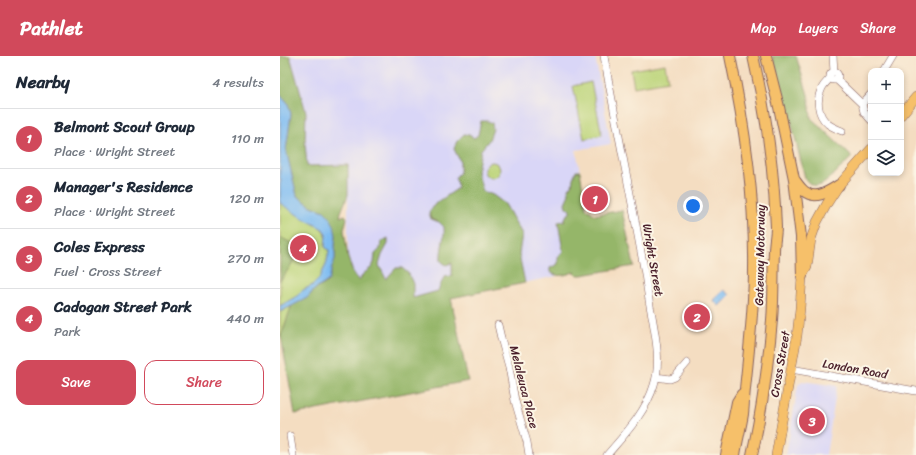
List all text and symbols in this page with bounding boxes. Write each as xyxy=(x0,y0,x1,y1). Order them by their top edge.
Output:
text: Pathlet xyxy=(20,12,83,45)
text: Map xyxy=(751,16,776,41)
text: Layers xyxy=(798,16,838,41)
text: Share xyxy=(860,16,896,41)
text: Nearby xyxy=(16,67,70,97)
map controls xyxy=(868,68,904,176)
button: + xyxy=(868,68,904,104)
text: 4 results xyxy=(212,71,264,94)
button: − xyxy=(868,104,904,140)
text: Belmont Scout Group xyxy=(54,114,195,140)
text: 1 xyxy=(26,127,32,150)
text: 110 m xyxy=(231,127,264,150)
text: Place · Wright Street xyxy=(54,140,175,163)
button: layers xyxy=(868,140,904,176)
text: Manager's Residence xyxy=(54,174,193,200)
pin: 1 xyxy=(582,184,608,214)
text: 2 xyxy=(25,187,33,210)
text: 120 m xyxy=(229,187,264,210)
your location xyxy=(683,196,703,216)
text: Place · Wright Street xyxy=(54,200,175,223)
street label: Gateway Motorway xyxy=(748,203,772,306)
street label: Wright Street xyxy=(636,222,670,298)
pin: 4 xyxy=(290,233,316,263)
text: Coles Express xyxy=(54,234,145,260)
text: 3 xyxy=(25,247,33,270)
text: 270 m xyxy=(227,247,264,270)
text: Fuel · Cross Street xyxy=(54,260,161,283)
text: Cadogan Street Park xyxy=(54,294,192,320)
pin: 2 xyxy=(684,302,710,332)
text: 4 xyxy=(25,307,33,330)
text: 440 m xyxy=(226,307,264,330)
text: Park xyxy=(54,320,81,343)
street label: Cross Street xyxy=(763,328,797,399)
street label: Melaleuca Place xyxy=(503,343,545,431)
street label: London Road xyxy=(821,352,891,386)
button: Save xyxy=(16,360,136,405)
button: Share xyxy=(144,360,264,405)
pin: 3 xyxy=(799,406,825,436)

